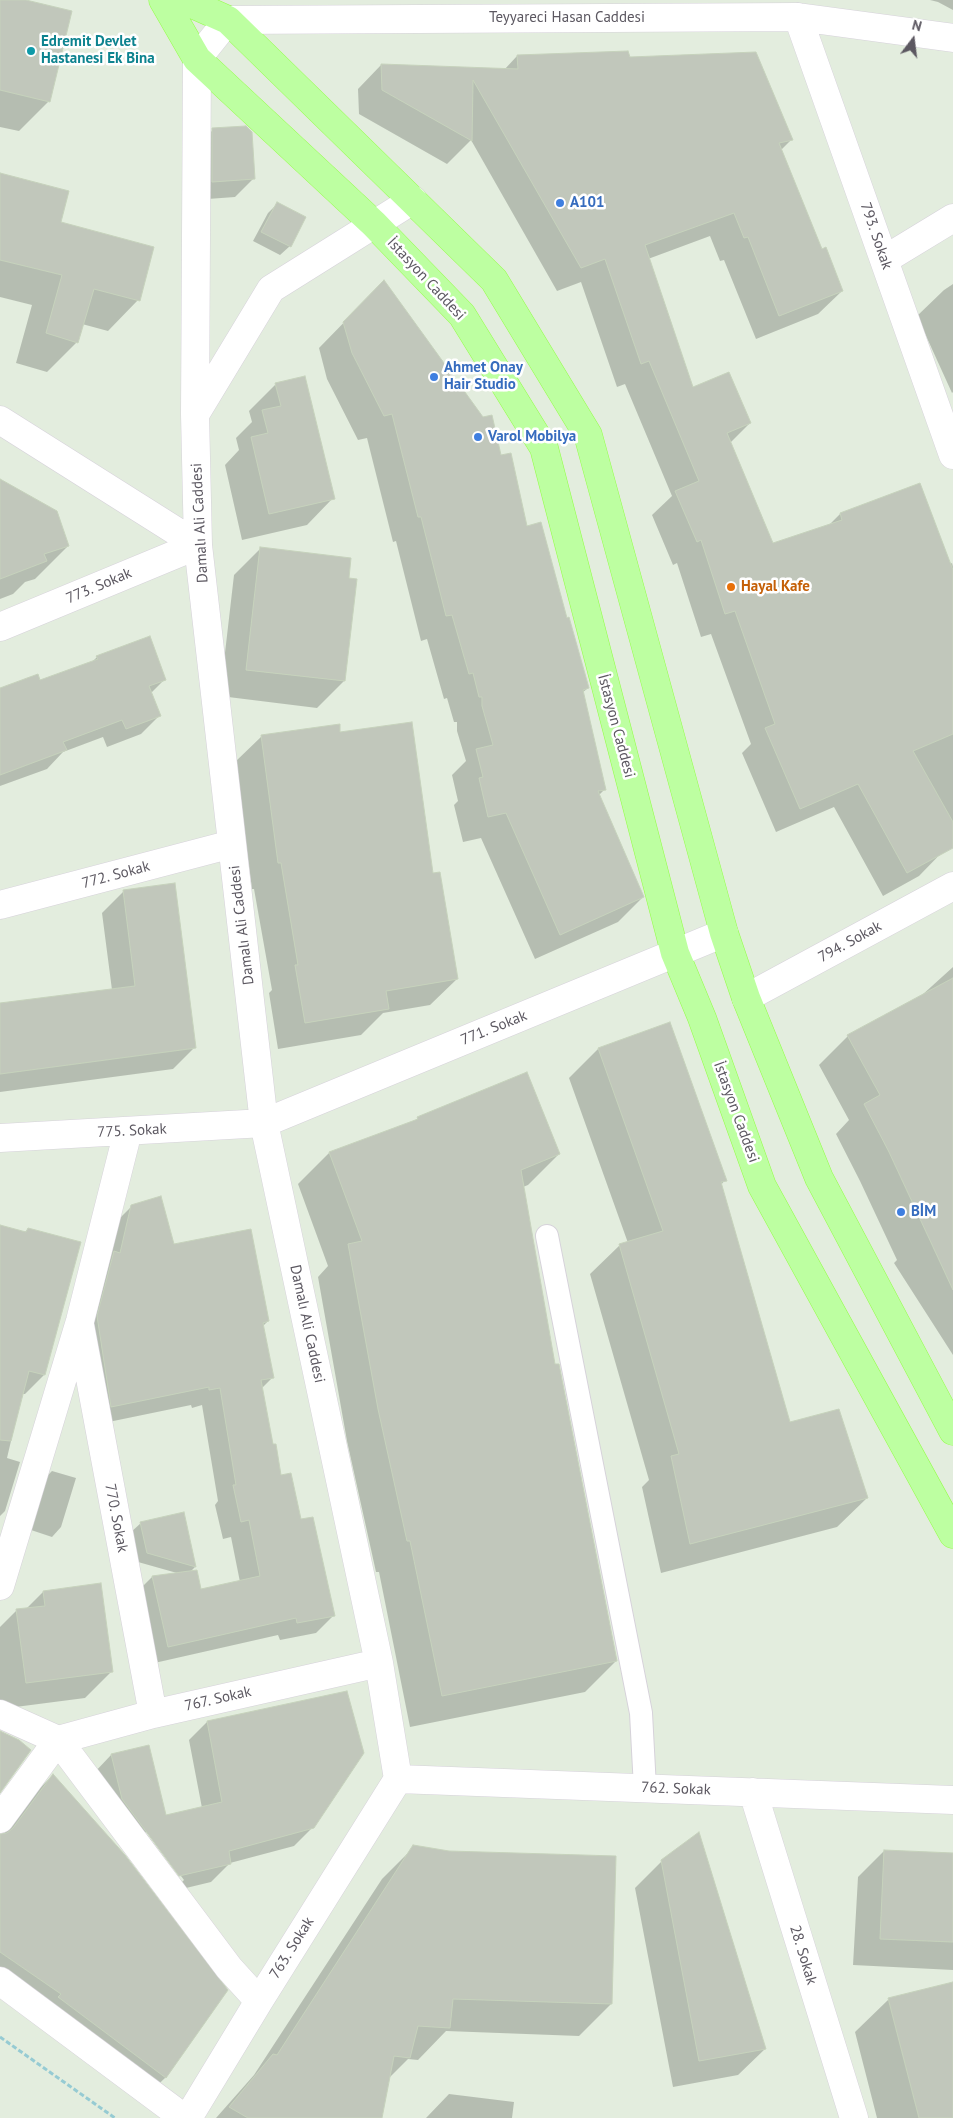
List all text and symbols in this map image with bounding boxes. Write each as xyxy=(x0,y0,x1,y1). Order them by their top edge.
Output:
street label: Teyyareci Hasan Caddesi xyxy=(489,9,645,27)
north arrow xyxy=(888,15,938,65)
text: N xyxy=(910,16,924,35)
place label: Edremit Devlet Hastanesi Ek Bina xyxy=(41,33,155,68)
marker: Edremit Devlet Hastanesi Ek Bina xyxy=(25,45,37,57)
place label: A101 xyxy=(570,194,605,212)
marker: A101 xyxy=(554,197,566,209)
street label: 793. Sokak xyxy=(856,200,896,272)
street label: İstasyon Caddesi xyxy=(383,234,469,324)
place label: Ahmet Onay Hair Studio xyxy=(444,359,523,394)
marker: Ahmet Onay Hair Studio xyxy=(428,371,440,383)
place label: Varol Mobilya xyxy=(488,428,576,446)
marker: Varol Mobilya xyxy=(472,431,484,443)
street label: Damalı Ali Caddesi xyxy=(188,462,212,584)
street label: 773. Sokak xyxy=(63,564,135,608)
place label: Hayal Kafe xyxy=(741,578,810,596)
marker: Hayal Kafe xyxy=(725,581,737,593)
street label: İstasyon Caddesi xyxy=(594,672,638,780)
street label: 772. Sokak xyxy=(80,857,152,893)
street label: Damalı Ali Caddesi xyxy=(226,864,258,986)
street label: 794. Sokak xyxy=(815,917,885,967)
street label: 771. Sokak xyxy=(458,1007,530,1049)
street label: İstasyon Caddesi xyxy=(709,1059,763,1165)
street label: 775. Sokak xyxy=(97,1120,167,1142)
place label: BİM xyxy=(911,1203,936,1221)
marker: BİM xyxy=(895,1206,907,1218)
street label: Damalı Ali Caddesi xyxy=(286,1263,328,1385)
street label: 770. Sokak xyxy=(101,1482,131,1554)
street label: 767. Sokak xyxy=(183,1683,253,1715)
street label: 762. Sokak xyxy=(641,1779,711,1799)
street label: 763. Sokak xyxy=(266,1914,318,1982)
street label: 28. Sokak xyxy=(785,1923,821,1987)

